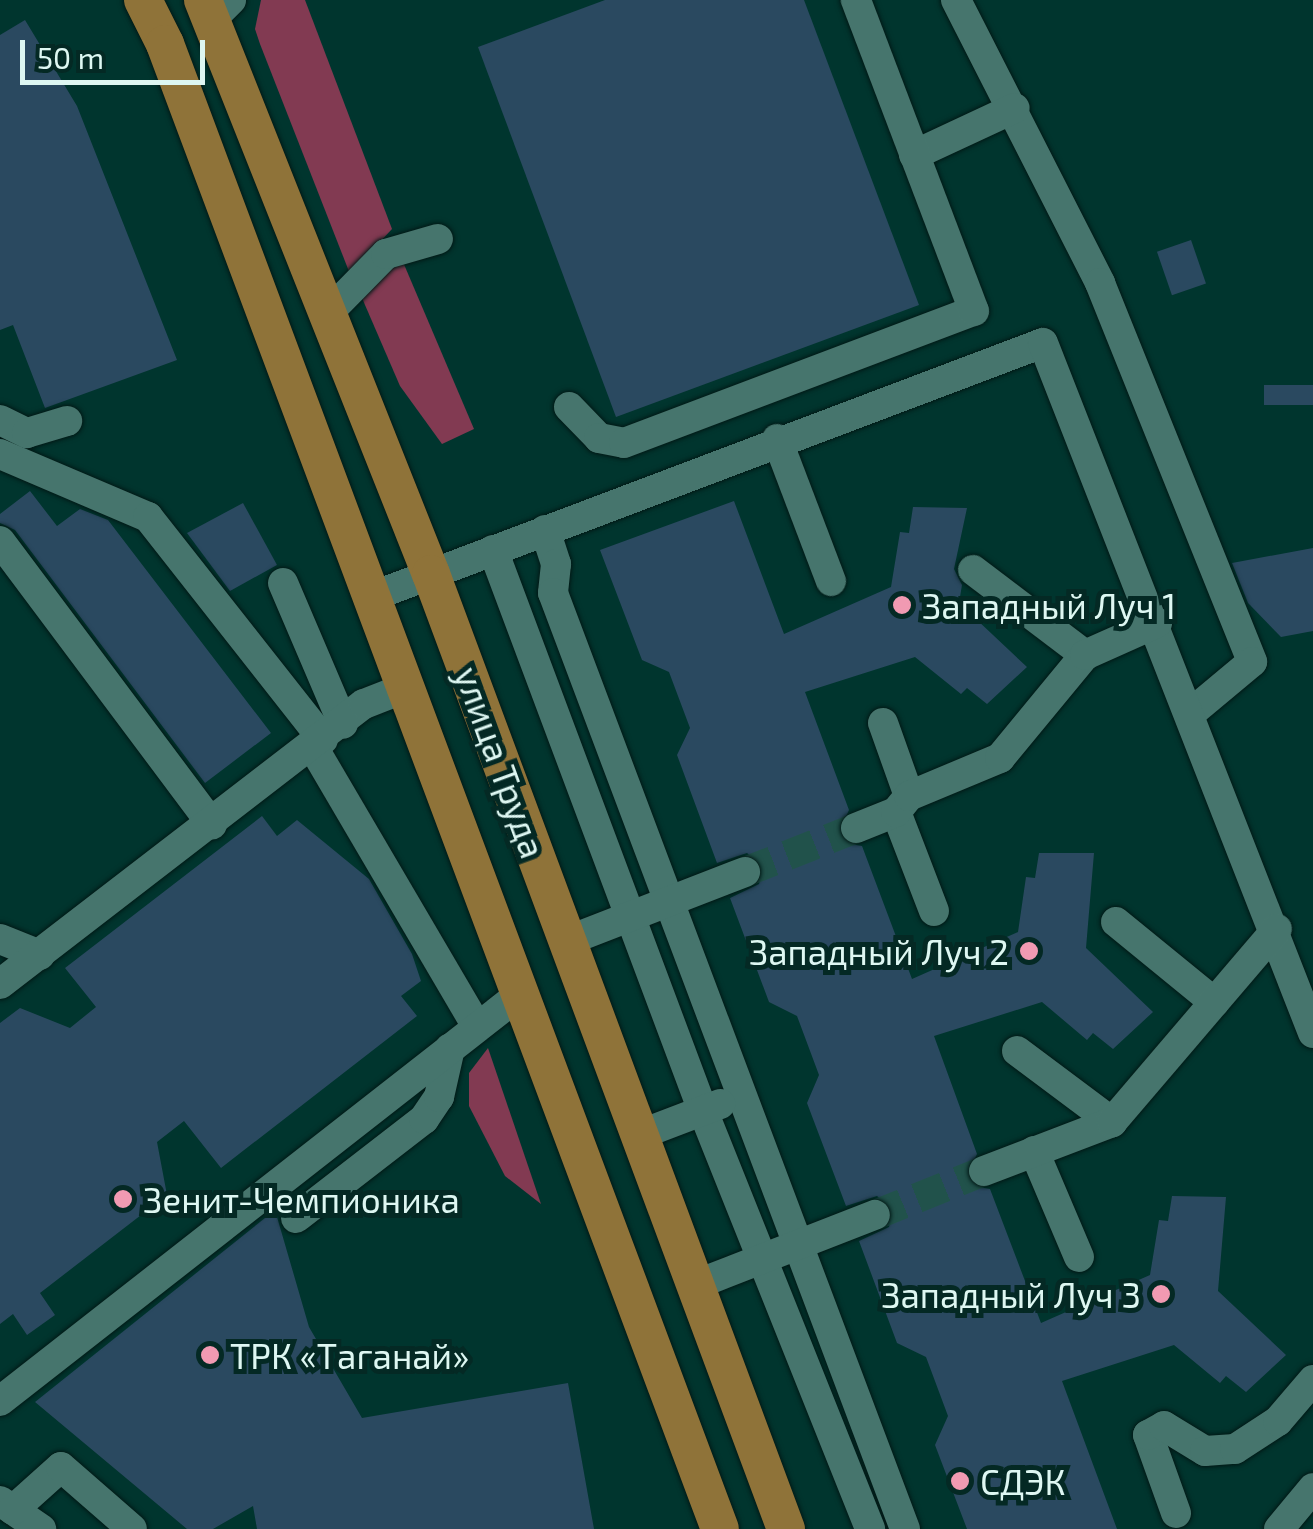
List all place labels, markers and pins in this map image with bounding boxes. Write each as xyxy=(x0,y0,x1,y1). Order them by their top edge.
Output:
place label: Западный Луч 1 xyxy=(922,584,1176,626)
marker: Западный Луч 1 xyxy=(891,594,913,616)
place label: Западный Луч 2 xyxy=(749,930,1009,972)
marker: Западный Луч 2 xyxy=(1018,940,1040,962)
place label: Зенит-Чемпионика xyxy=(143,1178,460,1220)
marker: Зенит-Чемпионика xyxy=(112,1188,134,1210)
place label: Западный Луч 3 xyxy=(881,1273,1141,1315)
marker: Западный Луч 3 xyxy=(1150,1283,1172,1305)
place label: ТРК «Таганай» xyxy=(230,1334,469,1376)
marker: ТРК «Таганай» xyxy=(199,1344,221,1366)
place label: СДЭК xyxy=(980,1460,1065,1502)
marker: СДЭК xyxy=(949,1470,971,1492)

